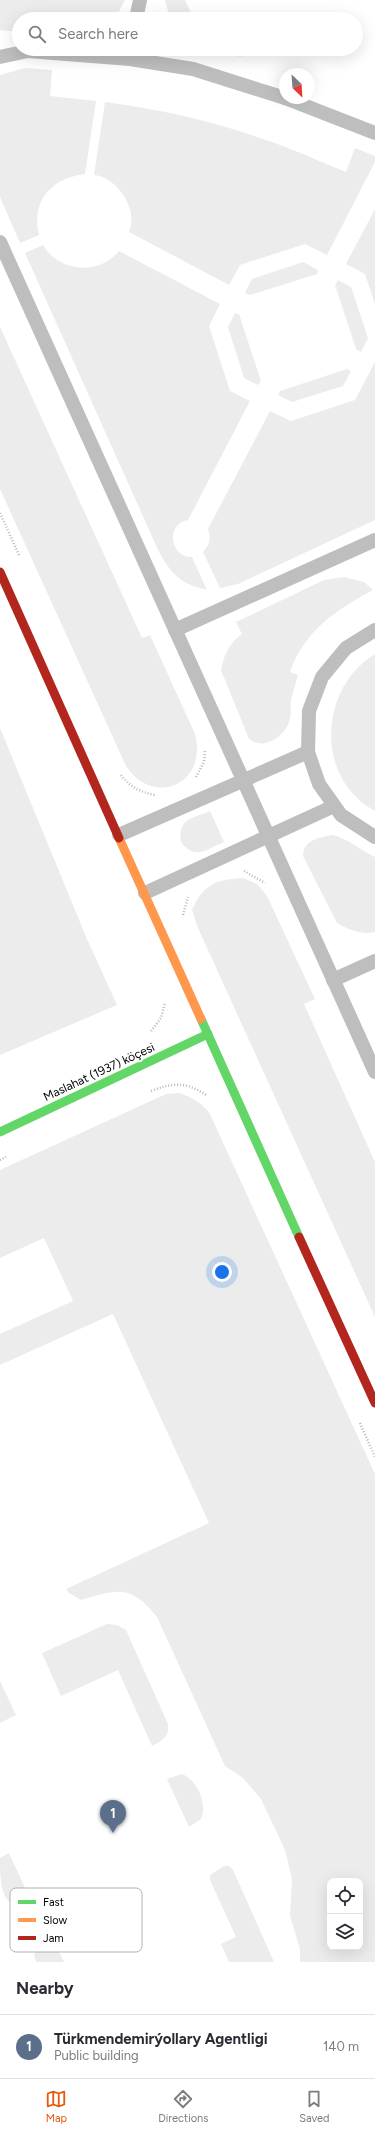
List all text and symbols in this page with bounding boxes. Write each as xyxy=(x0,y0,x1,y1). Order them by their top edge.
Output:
search box xyxy=(12,12,363,56)
icon: search xyxy=(26,23,48,45)
text: Search here xyxy=(58,25,138,43)
north arrow xyxy=(279,68,315,104)
street label: Maslahat (1937) köçesi xyxy=(41,1040,157,1104)
your location xyxy=(212,1262,232,1282)
pin: 1 xyxy=(100,1800,126,1833)
map controls xyxy=(327,1878,363,1950)
button: locate xyxy=(327,1878,363,1914)
legend xyxy=(10,1888,142,1952)
text: Fast xyxy=(43,1896,64,1909)
text: Slow xyxy=(43,1914,67,1927)
button: layers xyxy=(327,1914,363,1950)
text: Jam xyxy=(43,1932,64,1945)
text: Nearby xyxy=(16,1978,74,1998)
text: Türkmendemirýollary Agentligi xyxy=(54,2030,268,2048)
text: 1 xyxy=(26,2039,32,2054)
text: 140 m xyxy=(323,2039,359,2054)
text: Public building xyxy=(54,2048,139,2063)
tab: Map xyxy=(45,2088,67,2125)
tab: Directions xyxy=(158,2088,208,2125)
tab: Saved xyxy=(299,2088,330,2125)

